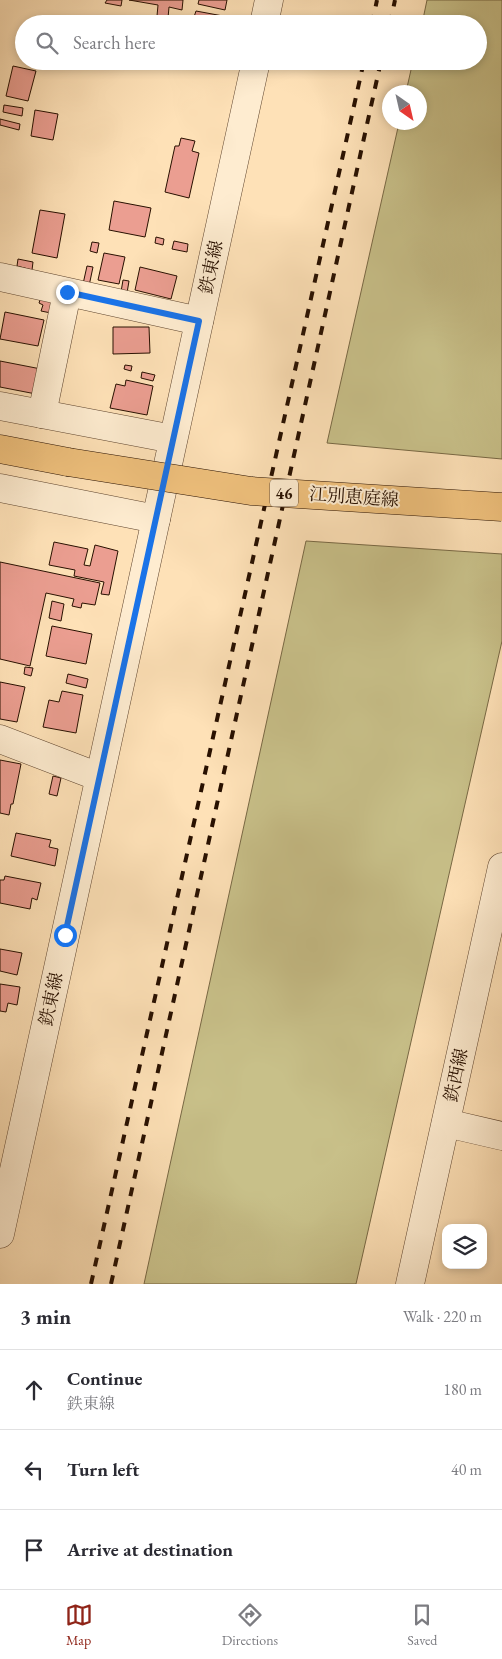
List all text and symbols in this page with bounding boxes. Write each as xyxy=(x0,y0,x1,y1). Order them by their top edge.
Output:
search box xyxy=(15,15,487,70)
icon: search xyxy=(33,29,61,57)
text: Search here xyxy=(73,30,155,55)
north arrow xyxy=(382,85,427,130)
street label: 鉄東線 xyxy=(194,238,227,296)
route end xyxy=(56,281,79,304)
road number: 46 xyxy=(270,479,298,506)
street label: 江別恵庭線 xyxy=(308,482,400,511)
route start xyxy=(54,924,77,947)
street label: 鉄東線 xyxy=(34,970,67,1028)
street label: 鉄西線 xyxy=(439,1046,472,1104)
map controls xyxy=(442,1224,487,1269)
button: layers xyxy=(442,1224,487,1269)
text: 3 min xyxy=(20,1303,71,1330)
text: Walk · 220 m xyxy=(403,1306,482,1327)
text: Continue xyxy=(67,1366,142,1391)
icon: ahead xyxy=(20,1376,48,1404)
text: 180 m xyxy=(443,1379,482,1400)
text: 鉄東線 xyxy=(67,1393,115,1414)
icon: left xyxy=(20,1456,48,1484)
text: Turn left xyxy=(67,1457,139,1482)
text: 40 m xyxy=(451,1459,482,1480)
icon: arrive xyxy=(20,1536,48,1564)
text: Arrive at destination xyxy=(67,1537,233,1562)
tab: Map xyxy=(65,1601,93,1649)
tab: Directions xyxy=(222,1601,278,1649)
tab: Saved xyxy=(407,1601,437,1649)

